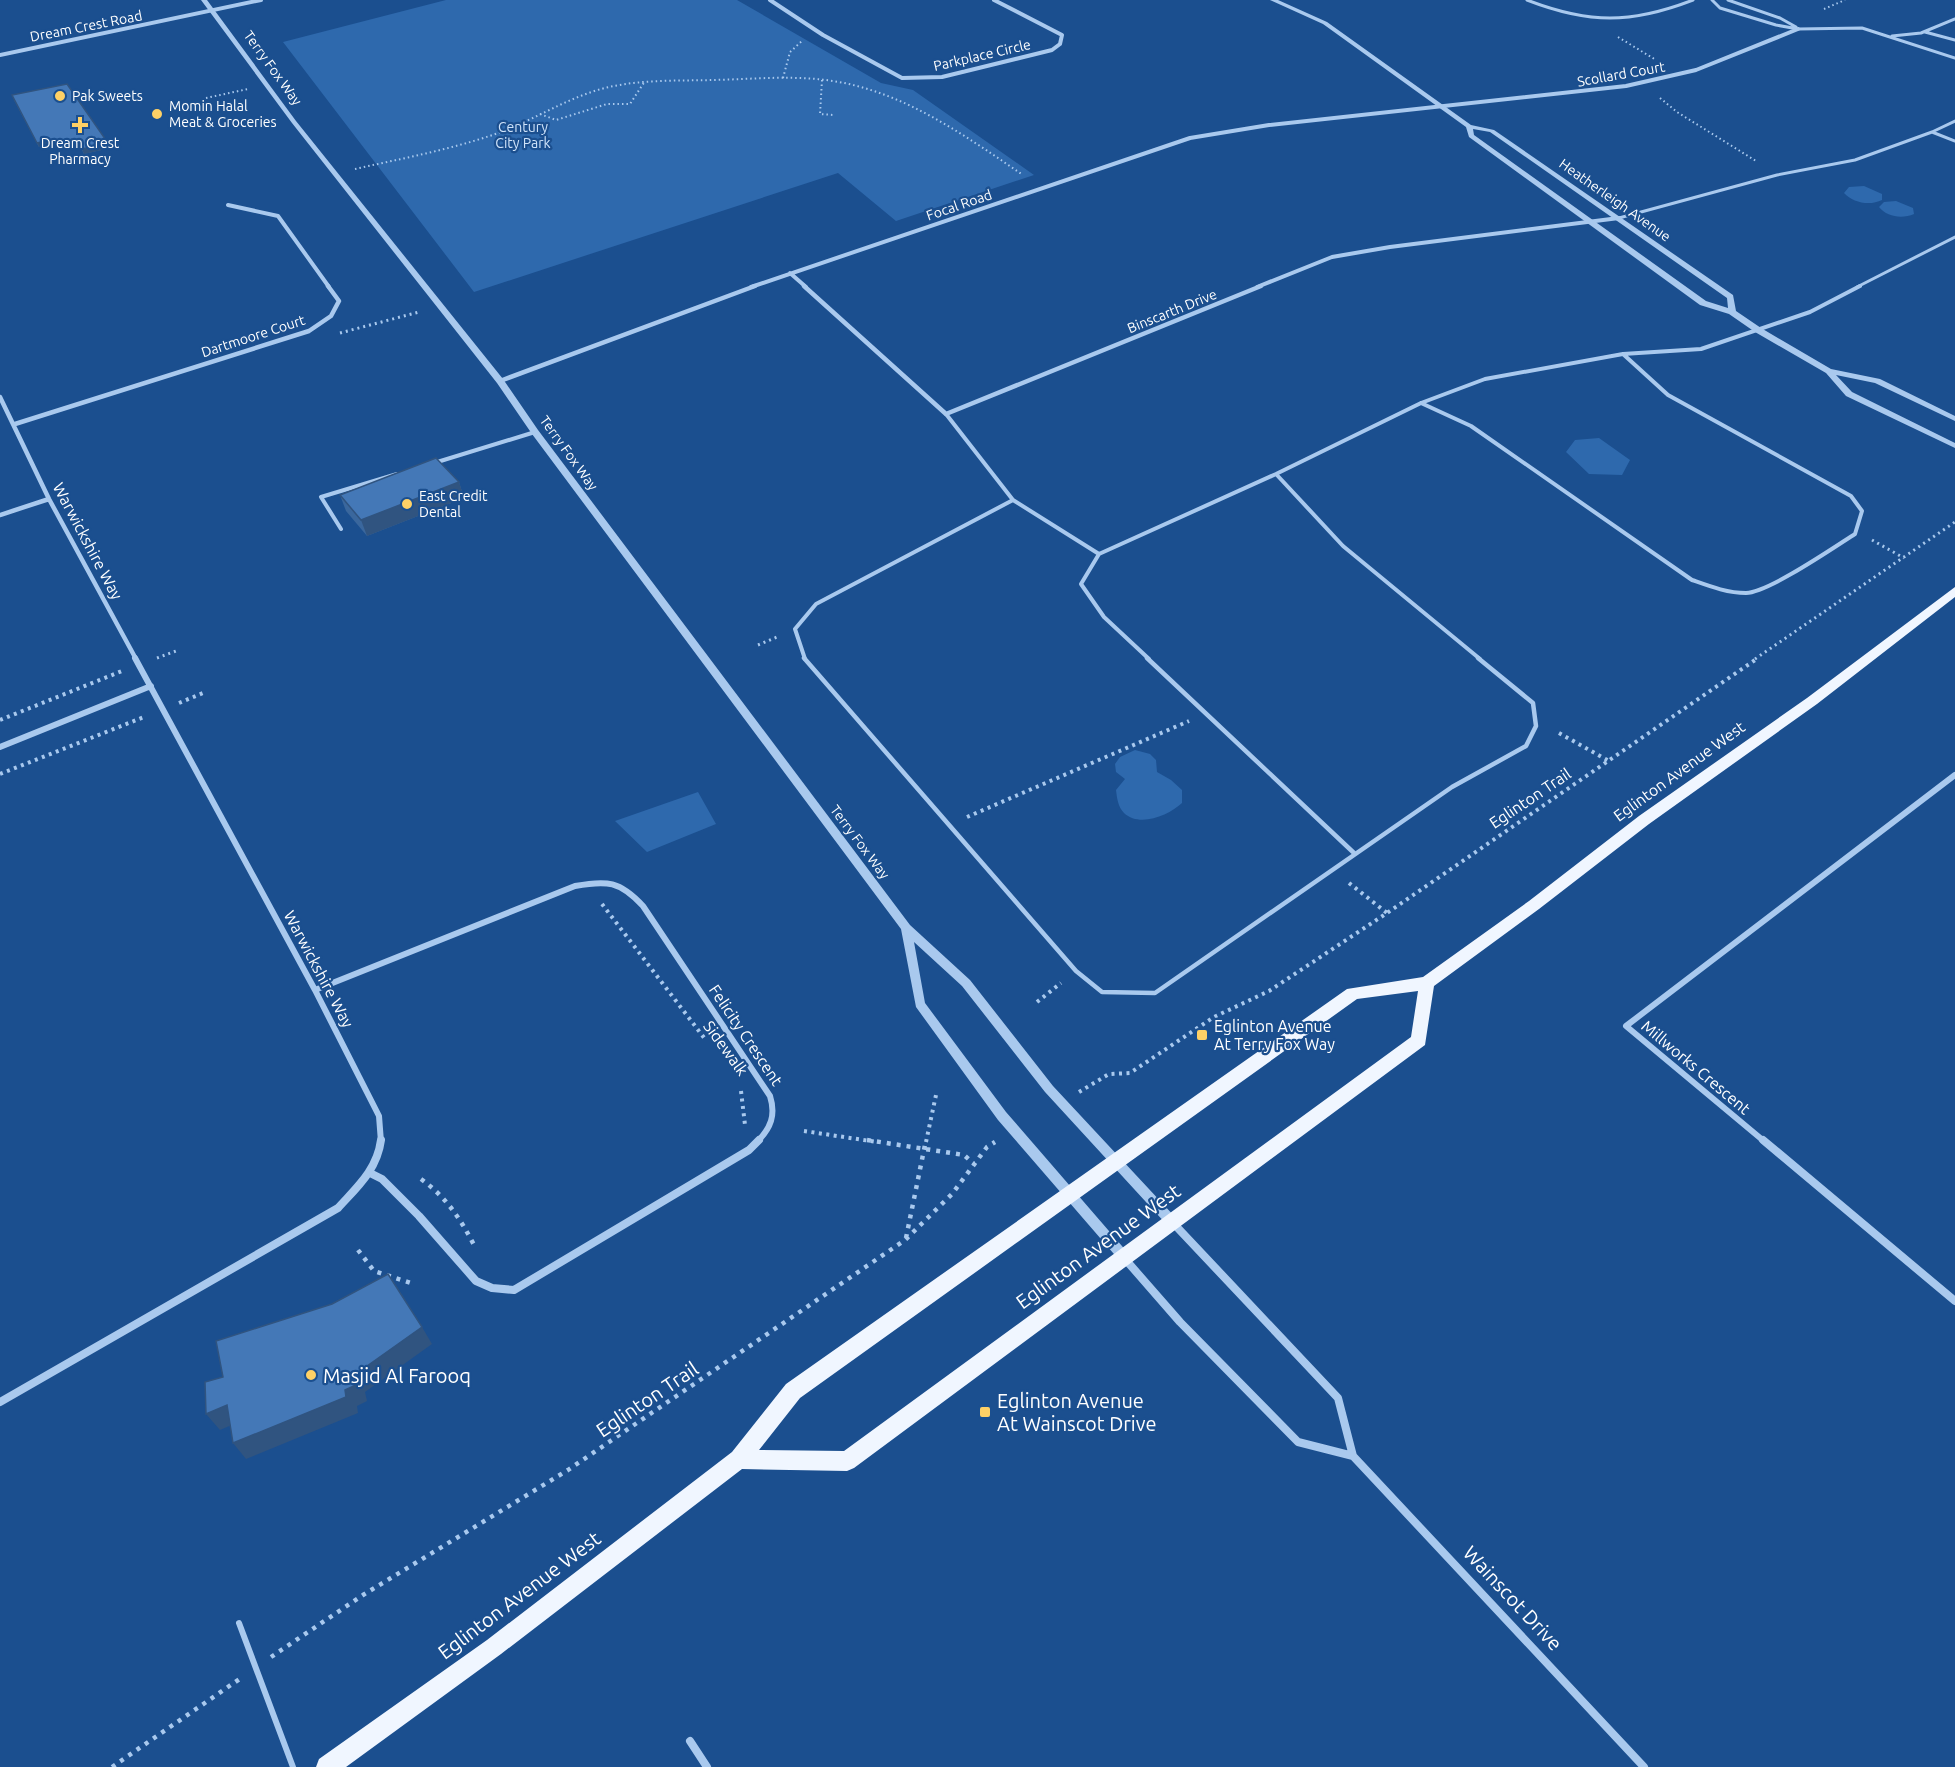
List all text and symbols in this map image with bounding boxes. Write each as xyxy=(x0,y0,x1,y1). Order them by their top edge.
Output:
street label: Dream Crest Road xyxy=(28,7,144,45)
street label: Terry Fox Way xyxy=(241,28,305,108)
street label: Parkplace Circle xyxy=(932,36,1032,74)
street label: Scollard Court xyxy=(1576,58,1667,90)
place label: Pak Sweets xyxy=(72,88,143,104)
marker: Pak Sweets xyxy=(53,89,67,103)
place label: Momin Halal Meat & Groceries xyxy=(169,98,277,130)
marker: Momin Halal Meat & Groceries xyxy=(150,107,164,121)
marker: Dream Crest Pharmacy xyxy=(73,118,87,132)
park label: Century City Park xyxy=(495,119,551,151)
place label: Dream Crest Pharmacy xyxy=(41,135,120,167)
street label: Heatherleigh Avenue xyxy=(1556,155,1674,245)
street label: Focal Road xyxy=(924,186,994,224)
street label: Binscarth Drive xyxy=(1125,286,1219,336)
street label: Dartmoore Court xyxy=(199,312,307,360)
street label: Terry Fox Way xyxy=(537,413,601,493)
street label: Warwickshire Way xyxy=(50,479,127,603)
place label: East Credit Dental xyxy=(419,488,488,520)
marker: East Credit Dental xyxy=(400,497,414,511)
street label: Eglinton Avenue West xyxy=(1610,717,1749,825)
street label: Eglinton Trail xyxy=(1486,764,1574,832)
street label: Terry Fox Way xyxy=(827,802,893,882)
street label: Warwickshire Way xyxy=(281,907,358,1031)
street label: Felicity Crescent xyxy=(706,981,787,1089)
street label: Millworks Crescent xyxy=(1638,1016,1754,1118)
street label: Sidewalk xyxy=(700,1017,752,1079)
place label: Eglinton Avenue At Terry Fox Way xyxy=(1214,1017,1335,1053)
marker: Eglinton Avenue At Terry Fox Way xyxy=(1195,1028,1209,1042)
street label: Eglinton Avenue West xyxy=(1011,1179,1185,1313)
street label: Eglinton Trail xyxy=(592,1356,702,1442)
place label: Masjid Al Farooq xyxy=(323,1364,471,1387)
marker: Masjid Al Farooq xyxy=(304,1368,318,1382)
place label: Eglinton Avenue At Wainscot Drive xyxy=(997,1389,1156,1435)
marker: Eglinton Avenue At Wainscot Drive xyxy=(978,1405,992,1419)
street label: Eglinton Avenue West xyxy=(433,1526,605,1664)
street label: Wainscot Drive xyxy=(1459,1541,1567,1655)

